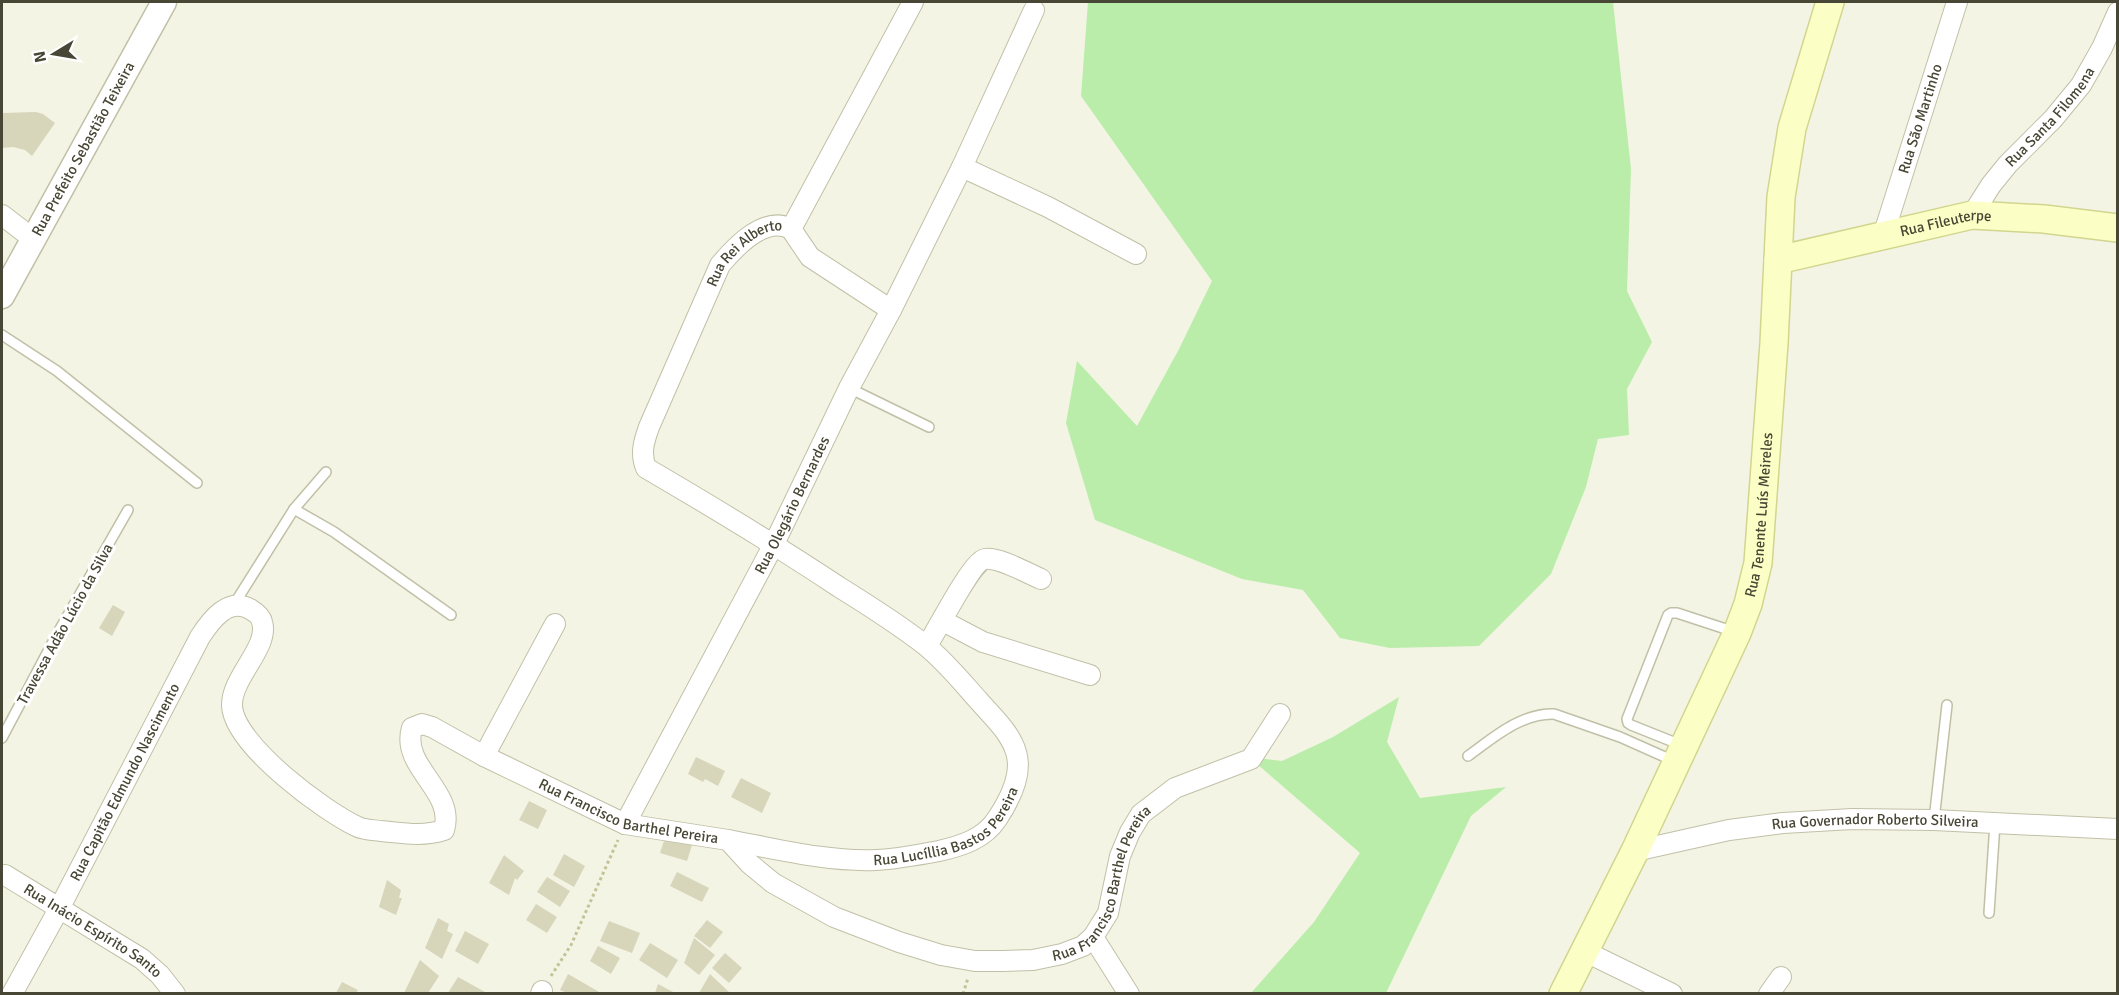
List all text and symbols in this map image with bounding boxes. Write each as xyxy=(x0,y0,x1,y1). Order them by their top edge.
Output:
north arrow xyxy=(24,24,84,84)
text: N xyxy=(29,49,51,64)
street label: Rua Prefeito Sebastião Teixeira xyxy=(28,58,138,239)
street label: Rua São Martinho xyxy=(1894,61,1946,176)
street label: Rua Santa Filomena xyxy=(2001,64,2098,171)
street label: Rua Fileuterpe xyxy=(1898,206,1992,240)
street label: Rua Rei Alberto xyxy=(703,216,783,289)
street label: Rua Tenente Luís Meireles xyxy=(1741,431,1777,599)
street label: Rua Olegário Bernardes xyxy=(751,433,834,577)
street label: Travessa Adão Lúcio da Silva xyxy=(13,540,117,708)
street label: Rua Capitão Edmundo Nascimento xyxy=(66,680,184,884)
street label: Rua Francisco Barthel Pereira xyxy=(536,775,720,847)
street label: Rua Lucíllia Bastos Pereira xyxy=(873,784,1022,869)
street label: Rua Francisco Barthel Pereira xyxy=(1050,801,1154,965)
street label: Rua Governador Roberto Silveira xyxy=(1771,810,1979,833)
street label: Rua Inácio Espírito Santo xyxy=(20,880,166,982)

